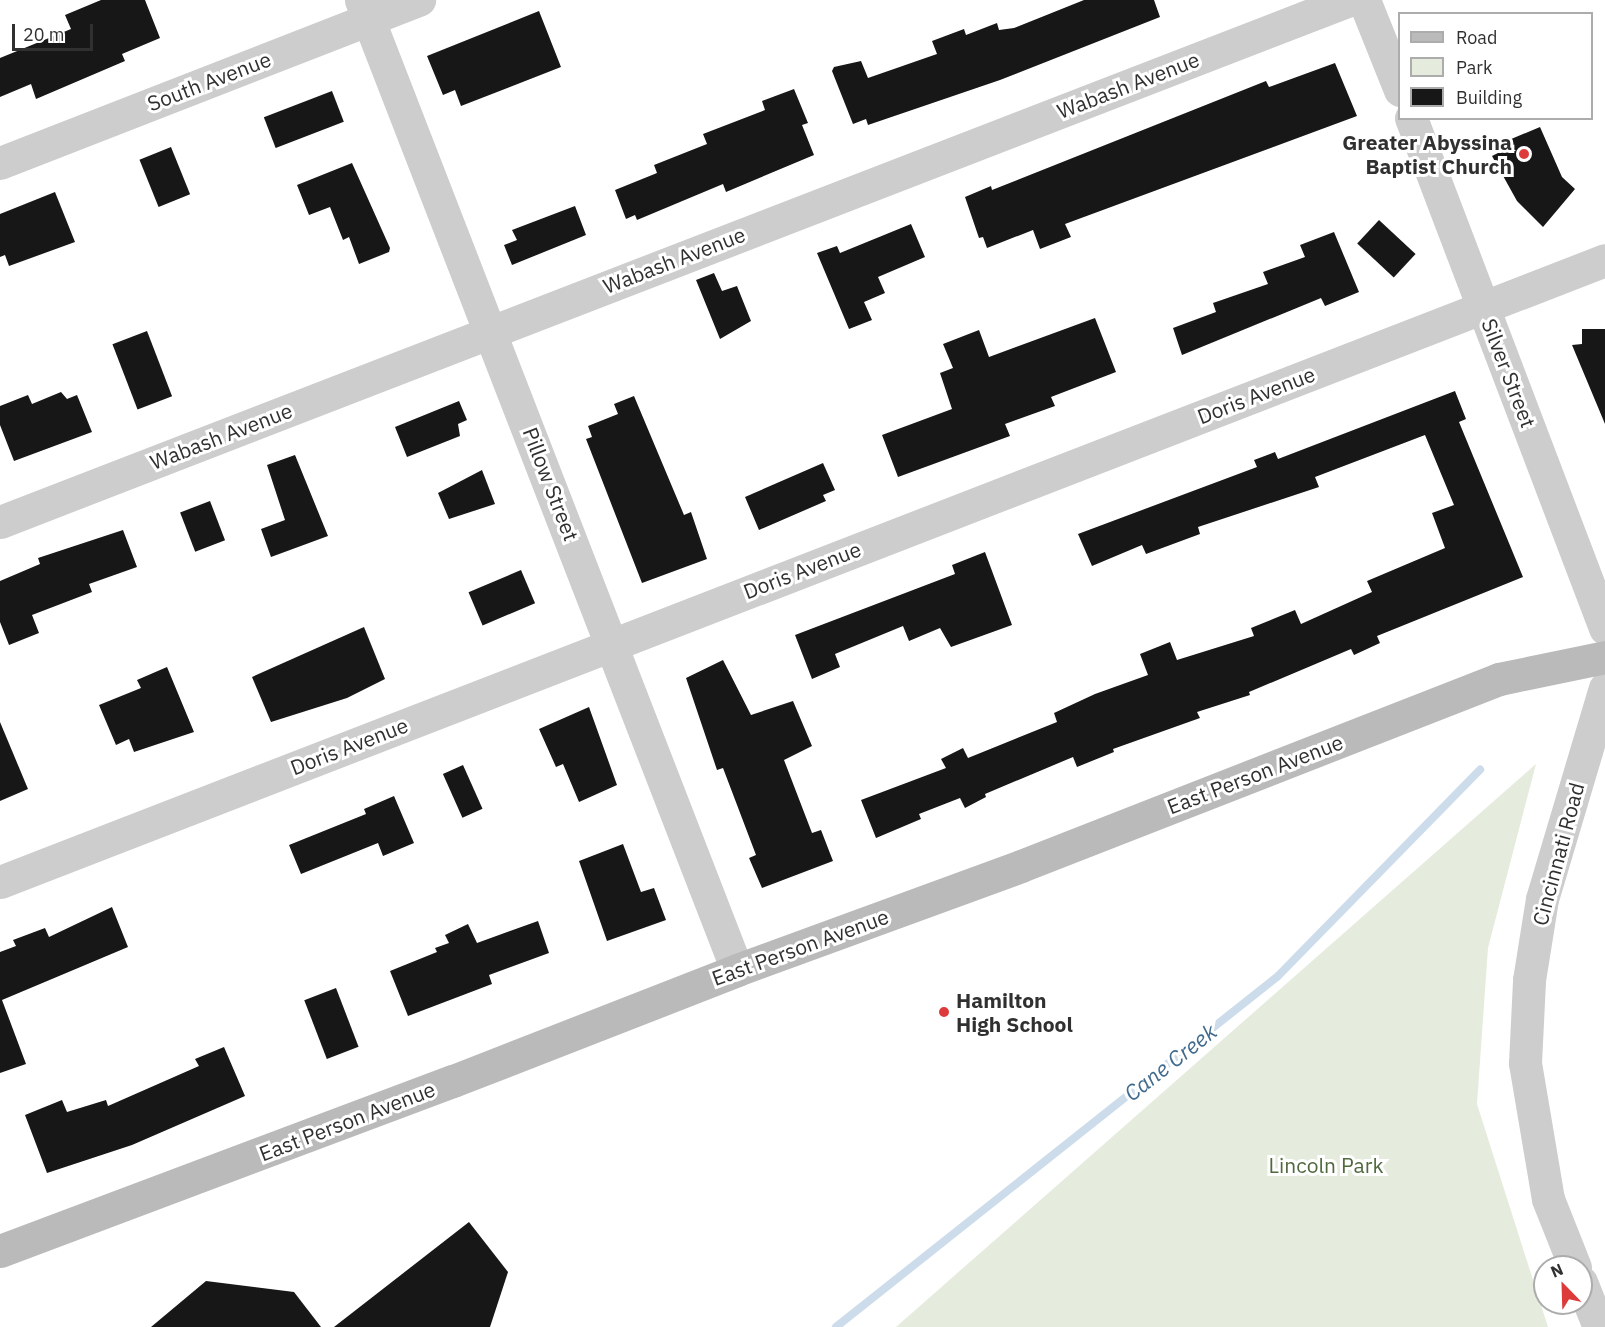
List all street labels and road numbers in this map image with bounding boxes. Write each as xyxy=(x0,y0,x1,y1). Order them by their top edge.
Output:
street label: South Avenue xyxy=(144,46,274,116)
street label: Wabash Avenue xyxy=(1053,46,1203,124)
street label: Wabash Avenue xyxy=(599,221,749,299)
street label: Silver Street xyxy=(1477,315,1541,431)
street label: Doris Avenue xyxy=(1194,361,1318,429)
street label: Wabash Avenue xyxy=(146,397,296,475)
street label: Pillow Street xyxy=(518,424,584,544)
street label: Doris Avenue xyxy=(740,536,864,604)
street label: Doris Avenue xyxy=(287,712,411,780)
street label: East Person Avenue xyxy=(1163,729,1347,819)
street label: Cincinnati Road xyxy=(1527,780,1589,928)
street label: East Person Avenue xyxy=(708,903,892,991)
street label: East Person Avenue xyxy=(255,1076,439,1166)

